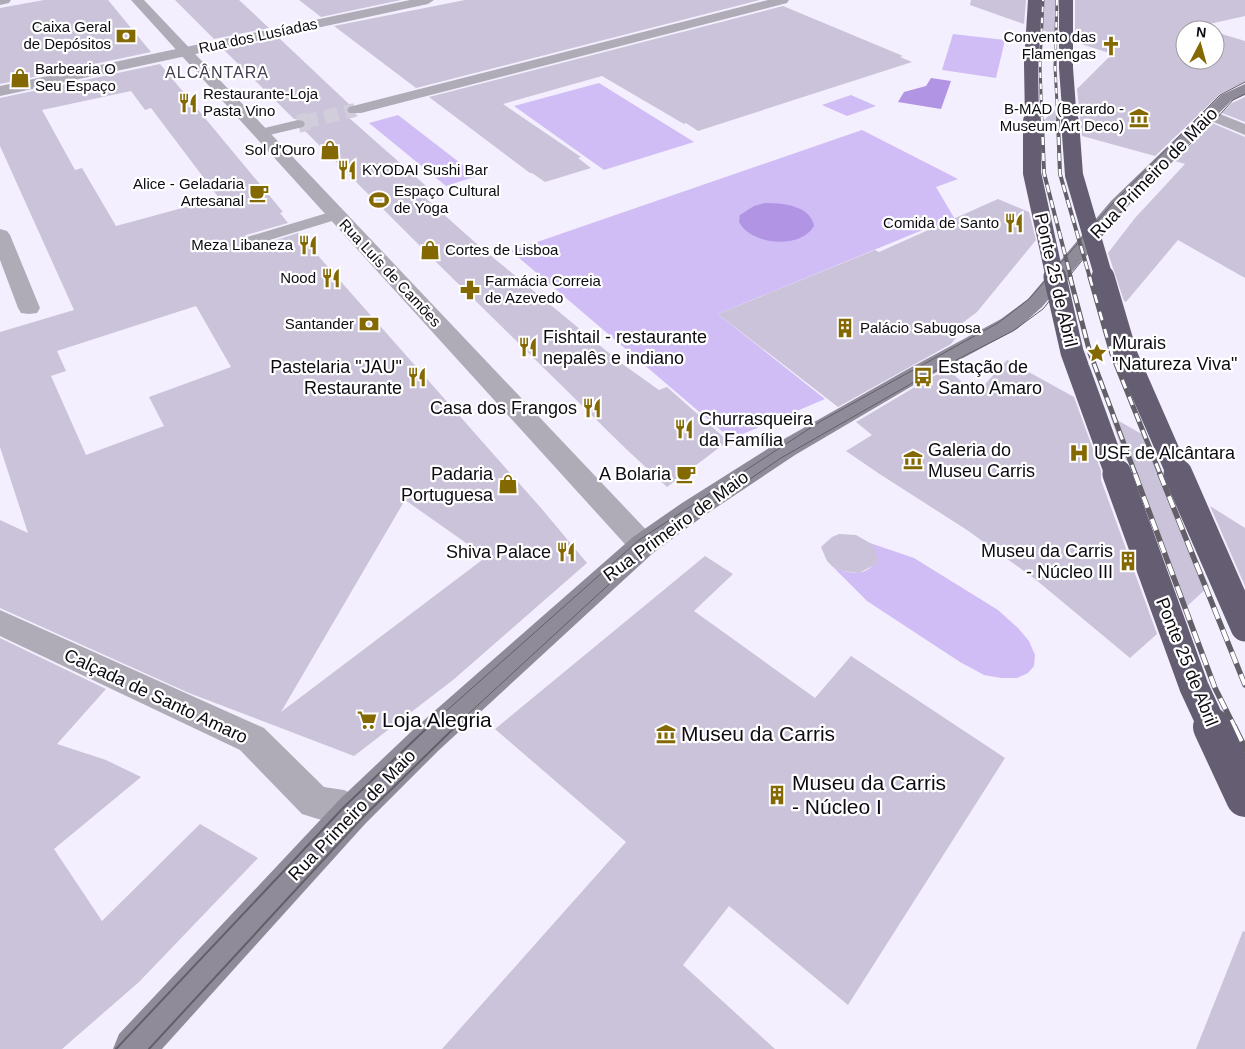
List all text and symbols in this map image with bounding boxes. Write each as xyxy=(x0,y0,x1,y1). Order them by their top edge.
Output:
street label: Rua dos Lusíadas xyxy=(197,15,319,56)
place label: Caixa Geral de Depósitos xyxy=(23,18,111,52)
north arrow xyxy=(1175,20,1225,70)
text: N xyxy=(1195,24,1207,41)
bank icon: Caixa Geral de Depósitos xyxy=(115,25,137,47)
place label: Convento das Flamengas xyxy=(1003,28,1096,62)
church icon: Convento das Flamengas xyxy=(1100,35,1122,57)
place label: Barbearia O Seu Espaço xyxy=(35,60,116,94)
district label: ALCÂNTARA xyxy=(165,63,269,81)
shop icon: Barbearia O Seu Espaço xyxy=(9,67,31,89)
place label: Restaurante-Loja Pasta Vino xyxy=(203,85,319,119)
restaurant icon: Restaurante-Loja Pasta Vino xyxy=(177,92,199,114)
place label: B-MAD (Berardo - Museum Art Deco) xyxy=(1000,100,1124,134)
street label: Rua Primeiro de Maio xyxy=(1086,103,1222,243)
museum icon: B-MAD (Berardo - Museum Art Deco) xyxy=(1128,107,1150,129)
shop icon: Sol d'Ouro xyxy=(319,139,341,161)
place label: Sol d'Ouro xyxy=(245,141,315,158)
restaurant icon: KYODAI Sushi Bar xyxy=(336,159,358,181)
place label: KYODAI Sushi Bar xyxy=(362,161,488,178)
place label: Alice - Geladaria Artesanal xyxy=(133,175,245,209)
cafe icon: Alice - Geladaria Artesanal xyxy=(248,182,270,204)
place label: Espaço Cultural de Yoga xyxy=(394,182,500,216)
sports icon: Espaço Cultural de Yoga xyxy=(368,189,390,211)
street label: Ponte 25 de Abril xyxy=(1031,211,1081,349)
restaurant icon: Comida de Santo xyxy=(1003,212,1025,234)
place label: Comida de Santo xyxy=(883,214,999,231)
street label: Rua Luís de Camões xyxy=(336,215,445,330)
restaurant icon: Meza Libaneza xyxy=(297,234,319,256)
place label: Meza Libaneza xyxy=(191,236,294,253)
shop icon: Cortes de Lisboa xyxy=(419,239,441,261)
place label: Cortes de Lisboa xyxy=(445,241,559,258)
restaurant icon: Nood xyxy=(320,267,342,289)
place label: Nood xyxy=(280,269,316,286)
place label: Farmácia Correia de Azevedo xyxy=(485,272,602,306)
pharmacy icon: Farmácia Correia de Azevedo xyxy=(459,279,481,301)
bank icon: Santander xyxy=(358,313,380,335)
place label: Santander xyxy=(285,315,354,332)
building icon: Palácio Sabugosa xyxy=(834,317,856,339)
place label: Palácio Sabugosa xyxy=(860,319,982,336)
place label: Fishtail - restaurante nepalês e indiano xyxy=(543,327,707,368)
place label: Murais "Natureza Viva" xyxy=(1112,333,1238,374)
restaurant icon: Fishtail - restaurante nepalês e indiano xyxy=(517,336,539,358)
place icon: Murais "Natureza Viva" xyxy=(1086,342,1108,364)
place label: Pastelaria "JAU" Restaurante xyxy=(270,357,402,398)
place label: Estação de Santo Amaro xyxy=(938,357,1042,398)
restaurant icon: Pastelaria "JAU" Restaurante xyxy=(406,366,428,388)
bus stop icon: Estação de Santo Amaro xyxy=(912,366,934,388)
restaurant icon: Casa dos Frangos xyxy=(581,397,603,419)
place label: Casa dos Frangos xyxy=(430,398,577,418)
place label: Churrasqueira da Família xyxy=(699,409,814,450)
restaurant icon: Churrasqueira da Família xyxy=(673,418,695,440)
place label: Galeria do Museu Carris xyxy=(928,440,1035,481)
hospital icon: USF de Alcântara xyxy=(1068,442,1090,464)
place label: USF de Alcântara xyxy=(1094,443,1236,463)
museum icon: Galeria do Museu Carris xyxy=(902,449,924,471)
cafe icon: A Bolaria xyxy=(675,463,697,485)
place label: Padaria Portuguesa xyxy=(401,464,494,505)
place label: A Bolaria xyxy=(599,464,672,484)
street label: Rua Primeiro de Maio xyxy=(600,467,752,585)
shop icon: Padaria Portuguesa xyxy=(497,473,519,495)
restaurant icon: Shiva Palace xyxy=(555,541,577,563)
place label: Museu da Carris - Núcleo III xyxy=(981,541,1113,582)
place label: Shiva Palace xyxy=(446,542,551,562)
building icon: Museu da Carris - Núcleo III xyxy=(1117,550,1139,572)
street label: Ponte 25 de Abril xyxy=(1152,595,1222,729)
street label: Calçada de Santo Amaro xyxy=(61,645,251,747)
place label: Loja Alegria xyxy=(382,708,492,731)
supermarket icon: Loja Alegria xyxy=(356,709,378,731)
place label: Museu da Carris xyxy=(681,722,835,745)
museum icon: Museu da Carris xyxy=(655,723,677,745)
street label: Rua Primeiro de Maio xyxy=(284,745,420,885)
place label: Museu da Carris - Núcleo I xyxy=(792,771,946,818)
building icon: Museu da Carris - Núcleo I xyxy=(766,784,788,806)

